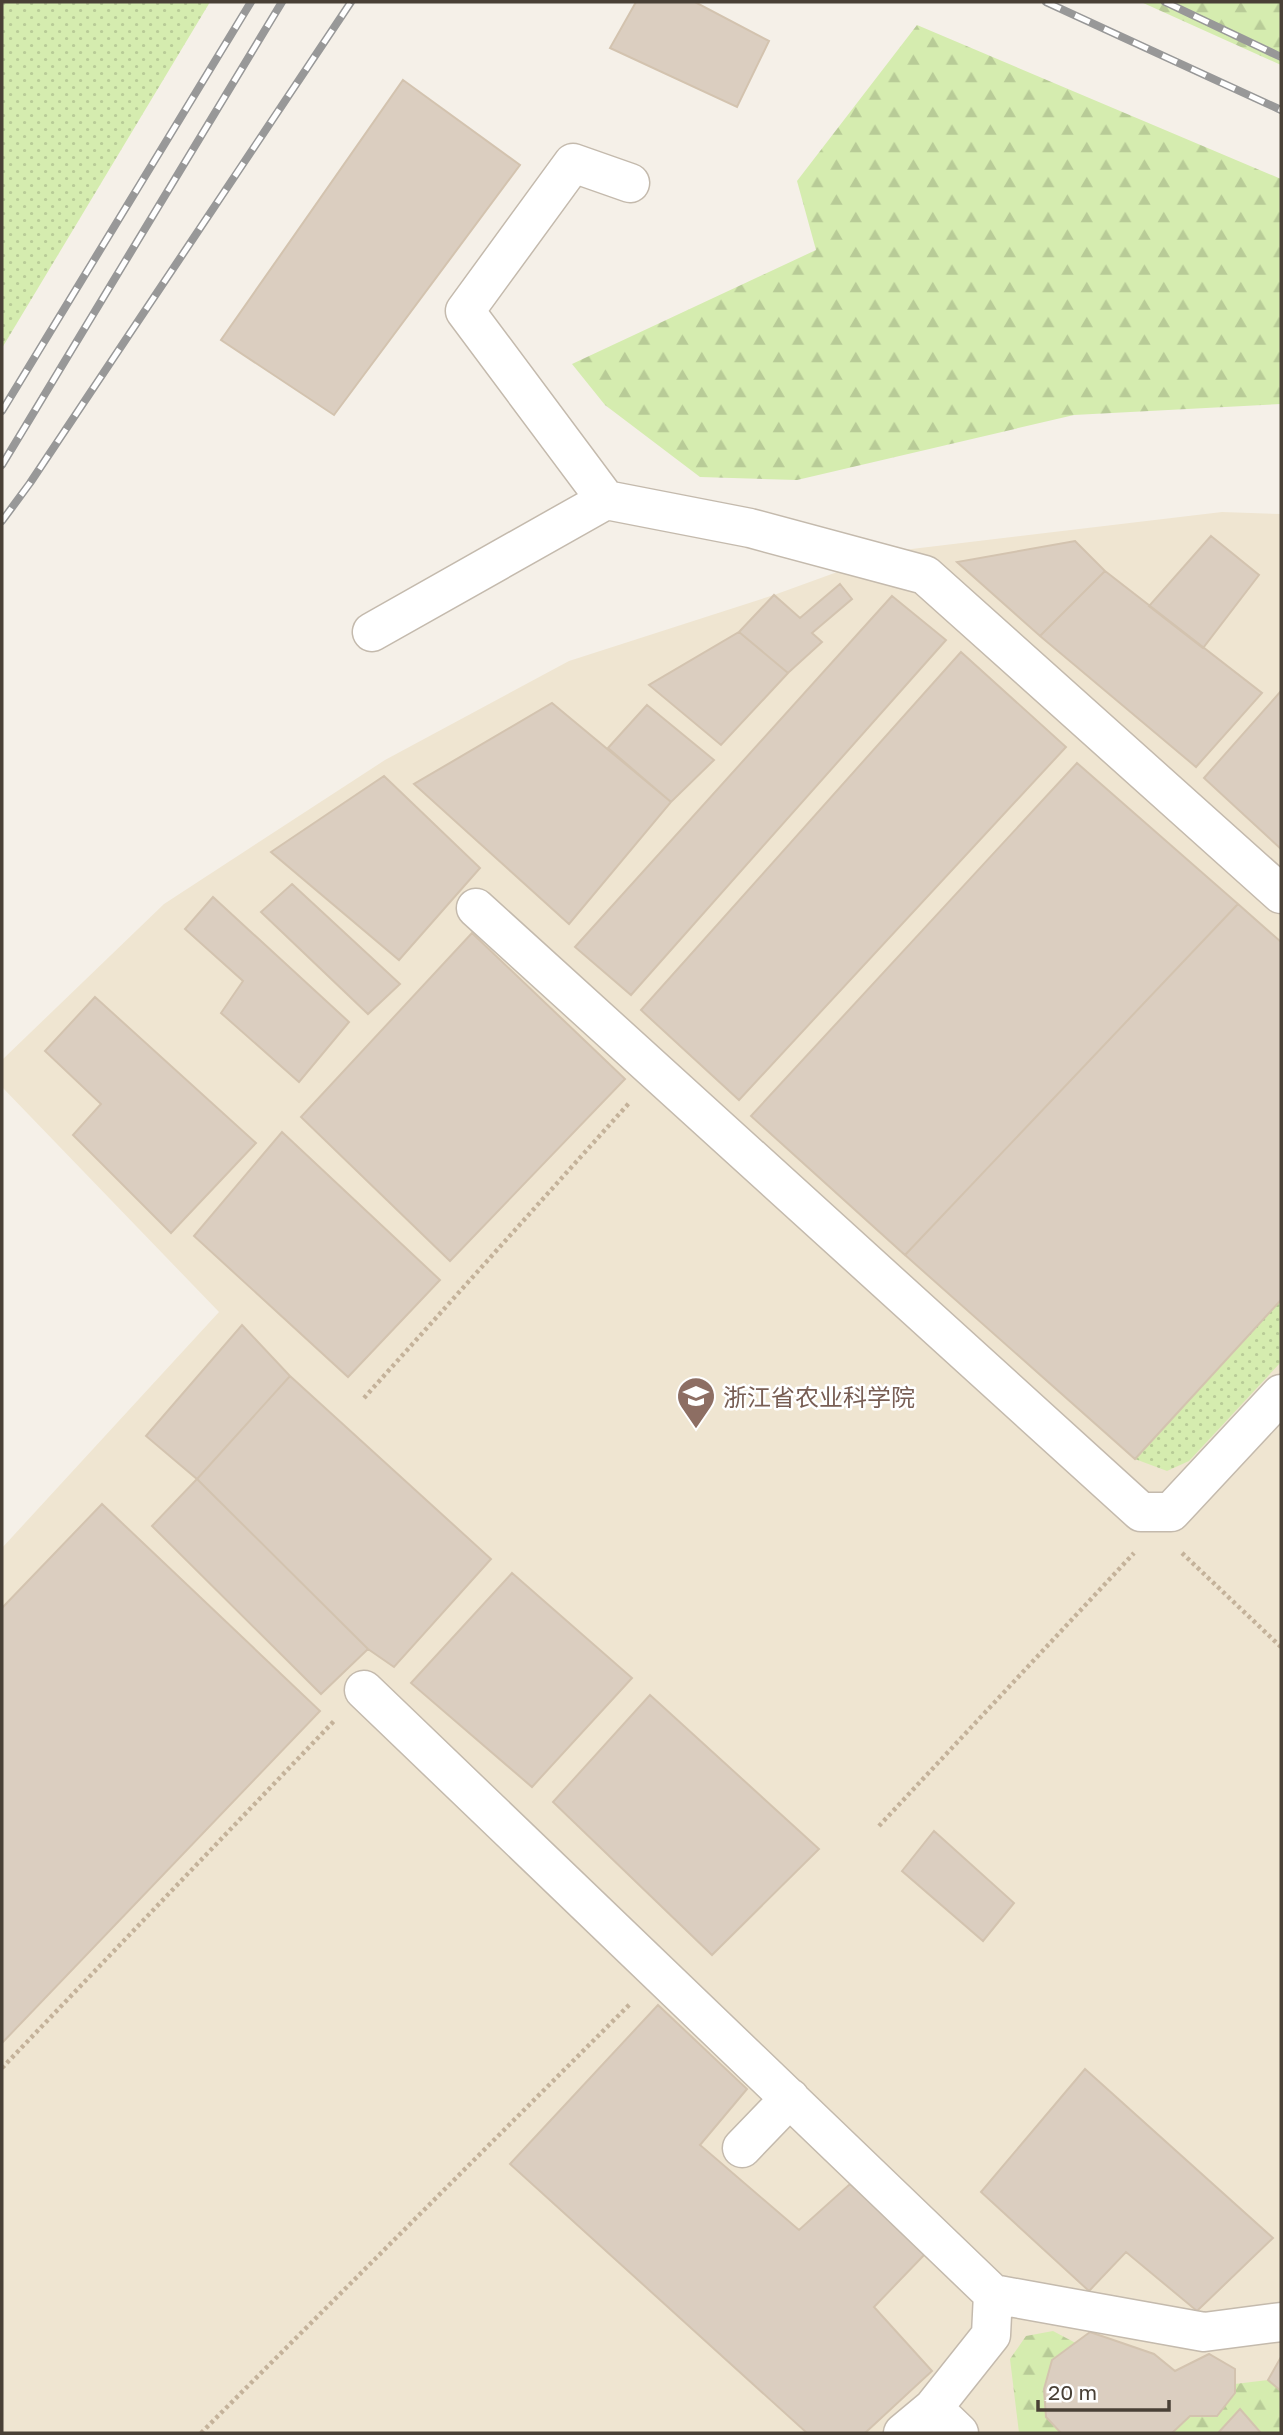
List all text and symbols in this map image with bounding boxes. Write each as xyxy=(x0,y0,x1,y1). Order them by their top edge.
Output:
school or university icon: 浙江省农业科学院 xyxy=(675,1375,717,1430)
place label: 浙江省农业科学院 xyxy=(723,1382,915,1411)
scale bar xyxy=(1038,2368,1169,2412)
text: 20 m xyxy=(1048,2379,1097,2405)

